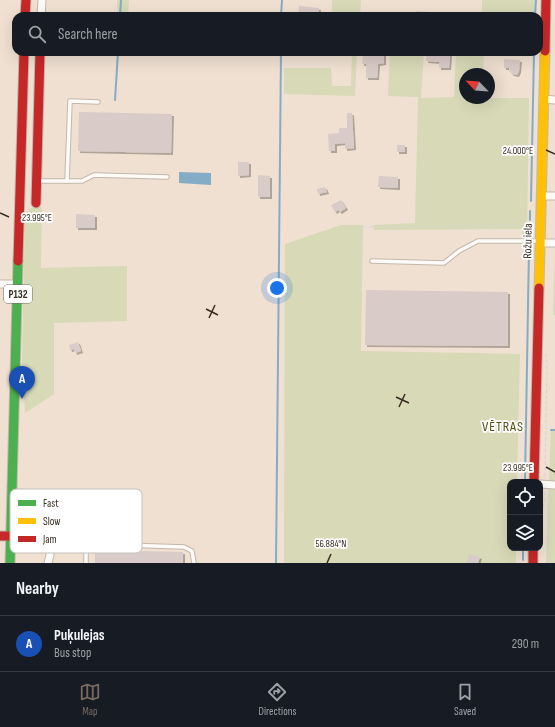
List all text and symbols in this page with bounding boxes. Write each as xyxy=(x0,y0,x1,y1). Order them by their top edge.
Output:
search box xyxy=(12,12,543,56)
icon: search xyxy=(26,23,48,45)
text: Search here xyxy=(58,25,118,44)
north arrow xyxy=(459,68,495,104)
text: 24.000°E xyxy=(503,145,533,157)
text: 23.995°E xyxy=(22,212,52,224)
street label: Rožu iela xyxy=(520,223,536,259)
your location xyxy=(267,278,287,298)
road number: P132 xyxy=(4,285,32,303)
pin: A xyxy=(9,366,35,399)
district label: VĒTRAS xyxy=(482,418,524,435)
text: 23.995°E xyxy=(503,462,533,474)
map controls xyxy=(507,479,543,551)
button: locate xyxy=(507,479,543,515)
legend xyxy=(10,489,142,553)
text: Fast xyxy=(43,497,59,510)
text: Slow xyxy=(43,515,60,528)
button: layers xyxy=(507,515,543,551)
text: Jam xyxy=(42,533,57,546)
text: 56.884°N xyxy=(316,538,346,550)
text: Nearby xyxy=(16,579,59,599)
text: Puķulejas xyxy=(54,626,105,645)
text: A xyxy=(26,636,32,652)
text: 290 m xyxy=(512,636,539,652)
text: Bus stop xyxy=(54,645,91,661)
tab: Map xyxy=(79,681,101,718)
tab: Directions xyxy=(259,681,296,718)
tab: Saved xyxy=(454,681,476,718)

